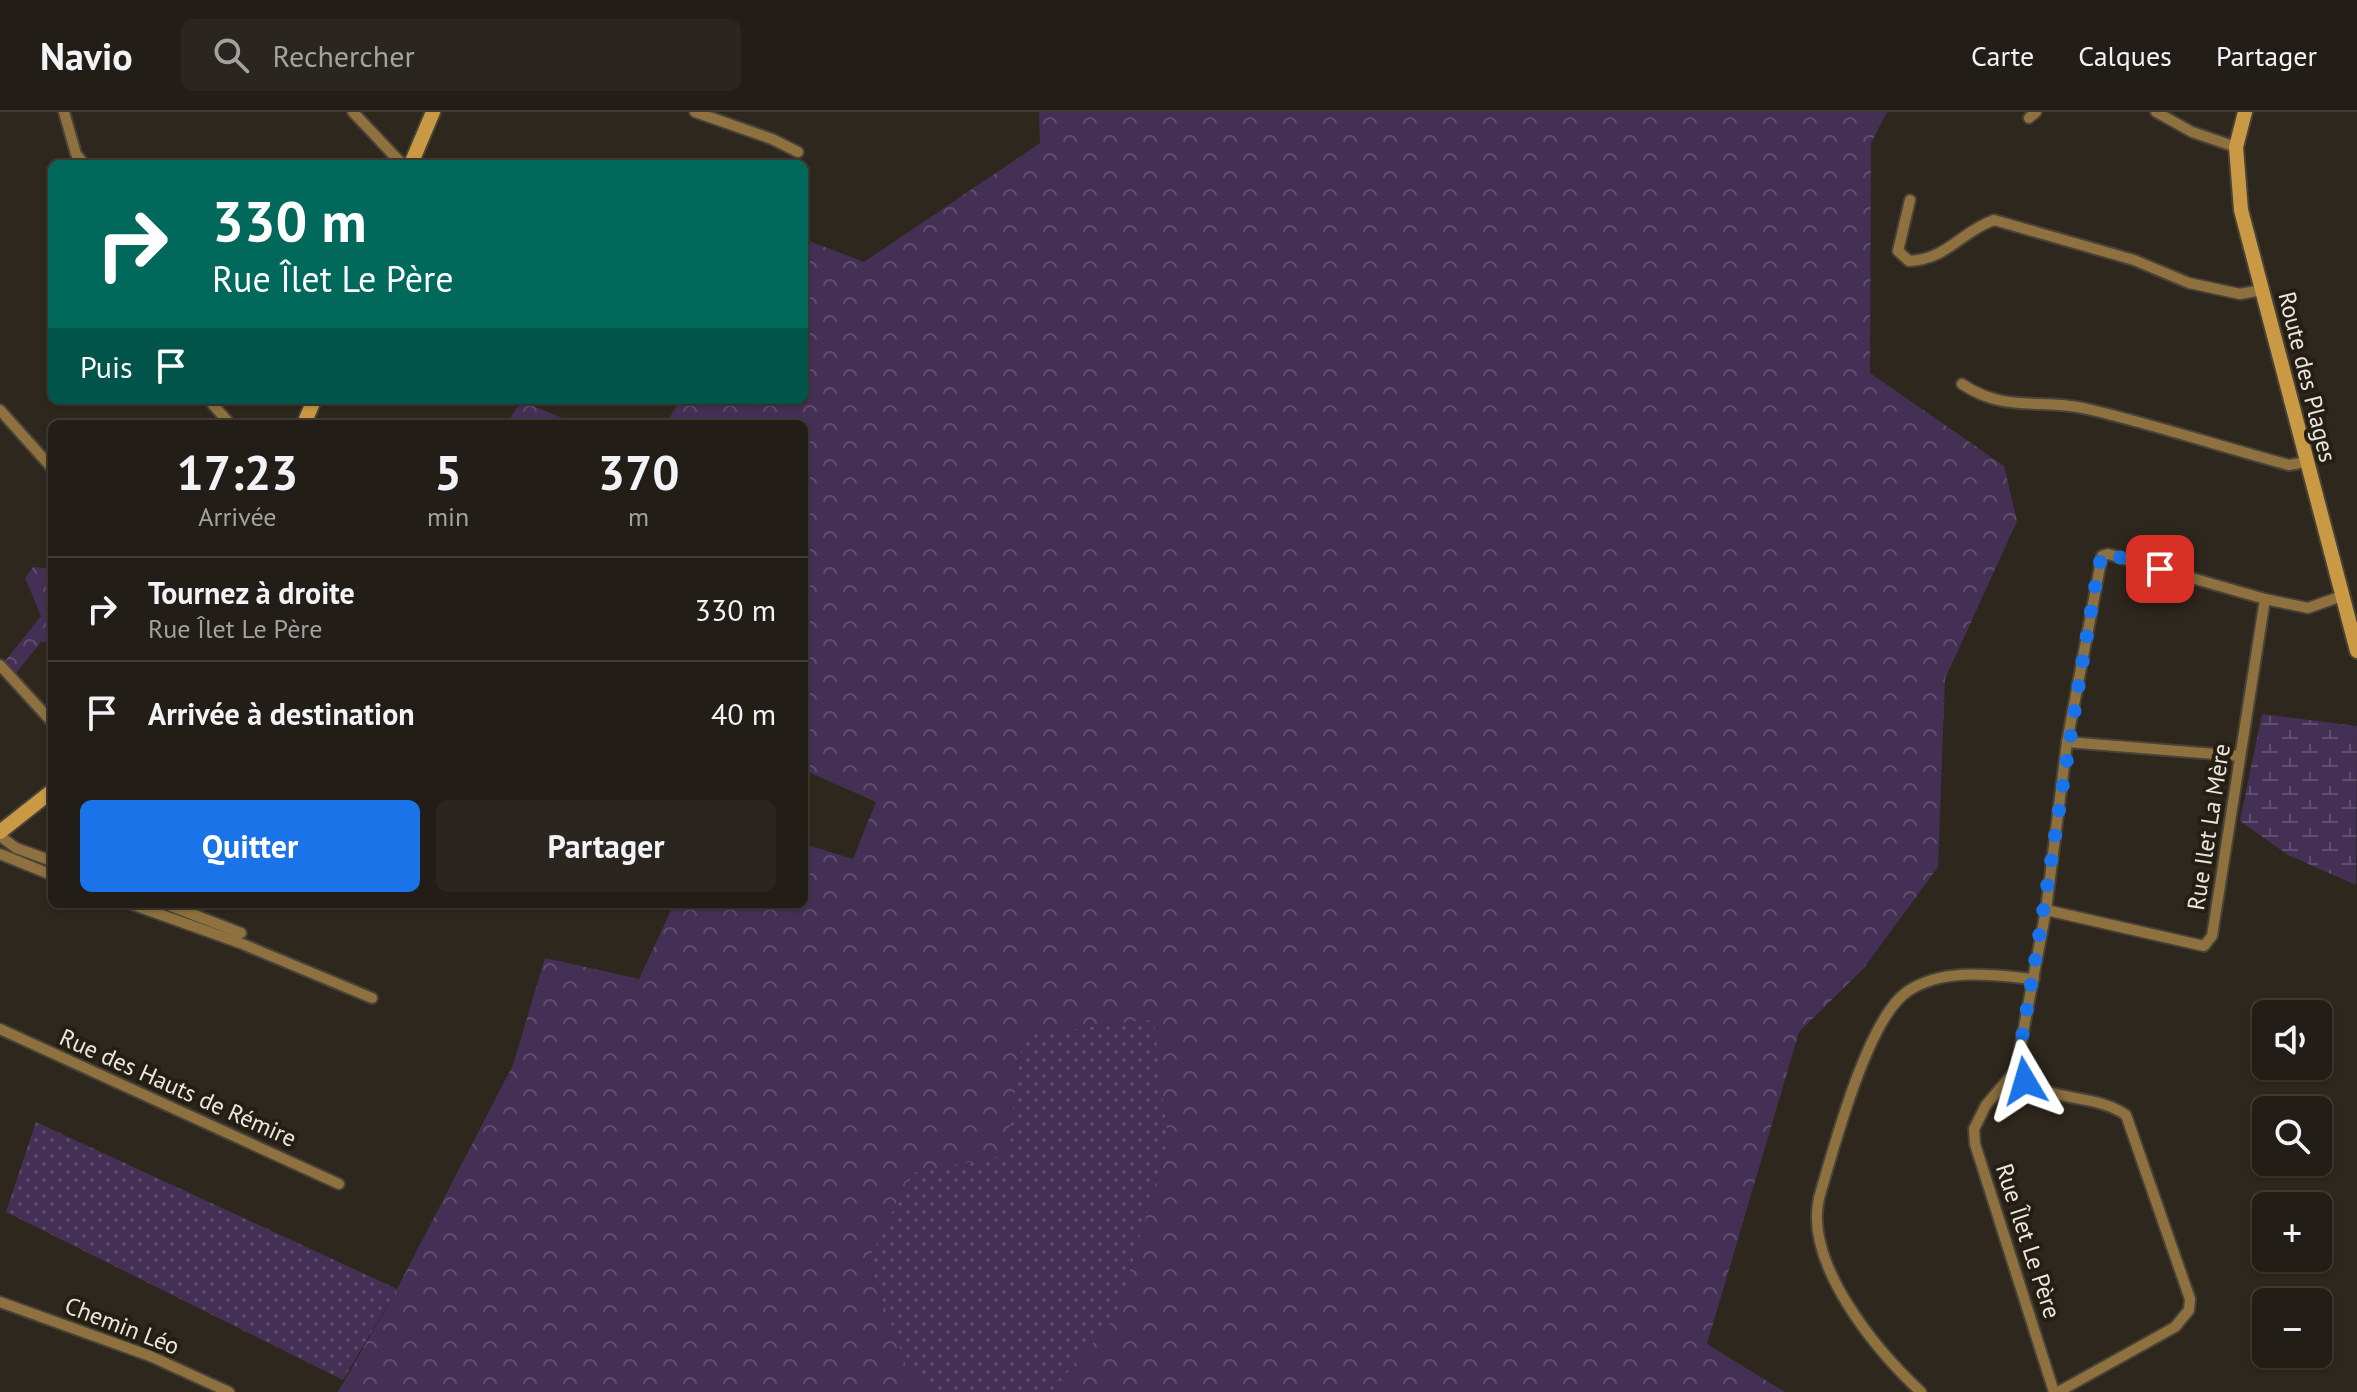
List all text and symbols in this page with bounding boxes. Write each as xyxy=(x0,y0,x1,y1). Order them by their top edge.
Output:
search box xyxy=(181,19,741,91)
text: Navio xyxy=(40,31,133,80)
icon: search xyxy=(209,33,253,77)
text: Rechercher xyxy=(273,36,415,75)
text: Carte xyxy=(1971,37,2034,74)
text: Calques xyxy=(2078,37,2172,74)
text: Partager xyxy=(2216,37,2317,74)
text: 330 m xyxy=(212,185,367,257)
icon: right xyxy=(80,192,184,296)
text: Rue Îlet Le Père xyxy=(212,255,454,302)
street label: Route des Plages xyxy=(2271,288,2344,465)
icon: arrive xyxy=(149,344,193,388)
text: Puis xyxy=(80,347,133,386)
text: 17:23 xyxy=(177,441,298,503)
text: 5 xyxy=(434,441,462,503)
text: 370 xyxy=(598,441,679,503)
text: Arrivée xyxy=(198,500,277,533)
text: min xyxy=(427,500,469,533)
text: m xyxy=(628,500,649,533)
pin xyxy=(2126,535,2194,603)
icon: arrive xyxy=(2138,547,2182,591)
text: Tournez à droite xyxy=(148,573,355,612)
icon: right xyxy=(80,587,124,631)
text: 330 m xyxy=(695,590,776,629)
text: Rue Îlet Le Père xyxy=(148,612,322,645)
icon: arrive xyxy=(80,691,124,735)
text: Arrivée à destination xyxy=(148,694,415,733)
text: 40 m xyxy=(711,694,776,733)
street label: Rue Ilet La Mère xyxy=(2180,741,2237,912)
button: Quitter xyxy=(80,800,420,892)
button: Partager xyxy=(436,800,776,892)
map controls xyxy=(2252,1000,2332,1368)
button: sound xyxy=(2252,1000,2332,1080)
street label: Rue des Hauts de Rémire xyxy=(55,1021,301,1154)
position arrow xyxy=(1983,1039,2067,1123)
button: search xyxy=(2252,1096,2332,1176)
street label: Rue Îlet Le Père xyxy=(1989,1159,2068,1322)
button: + xyxy=(2252,1192,2332,1272)
button: − xyxy=(2252,1288,2332,1368)
street label: Chemin Léo xyxy=(60,1290,184,1362)

